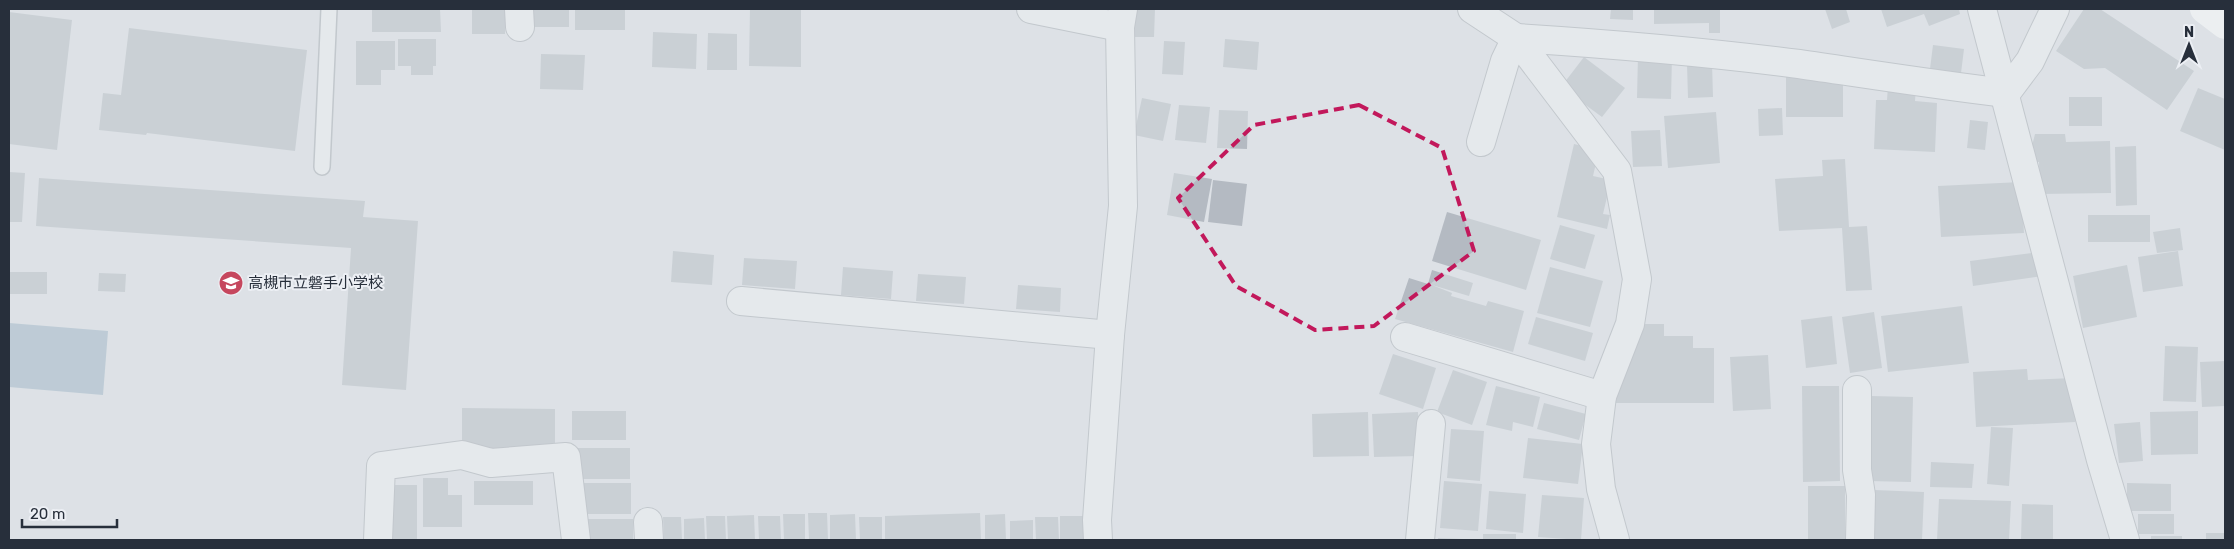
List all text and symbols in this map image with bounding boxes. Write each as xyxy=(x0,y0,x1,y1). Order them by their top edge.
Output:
north arrow xyxy=(2164,20,2214,70)
text: N xyxy=(2184,24,2194,41)
school or university icon: 高槻市立磐手小学校 xyxy=(218,270,244,296)
place label: 高槻市立磐手小学校 xyxy=(248,274,383,292)
scale bar xyxy=(22,496,118,528)
text: 20 m xyxy=(30,505,65,523)

